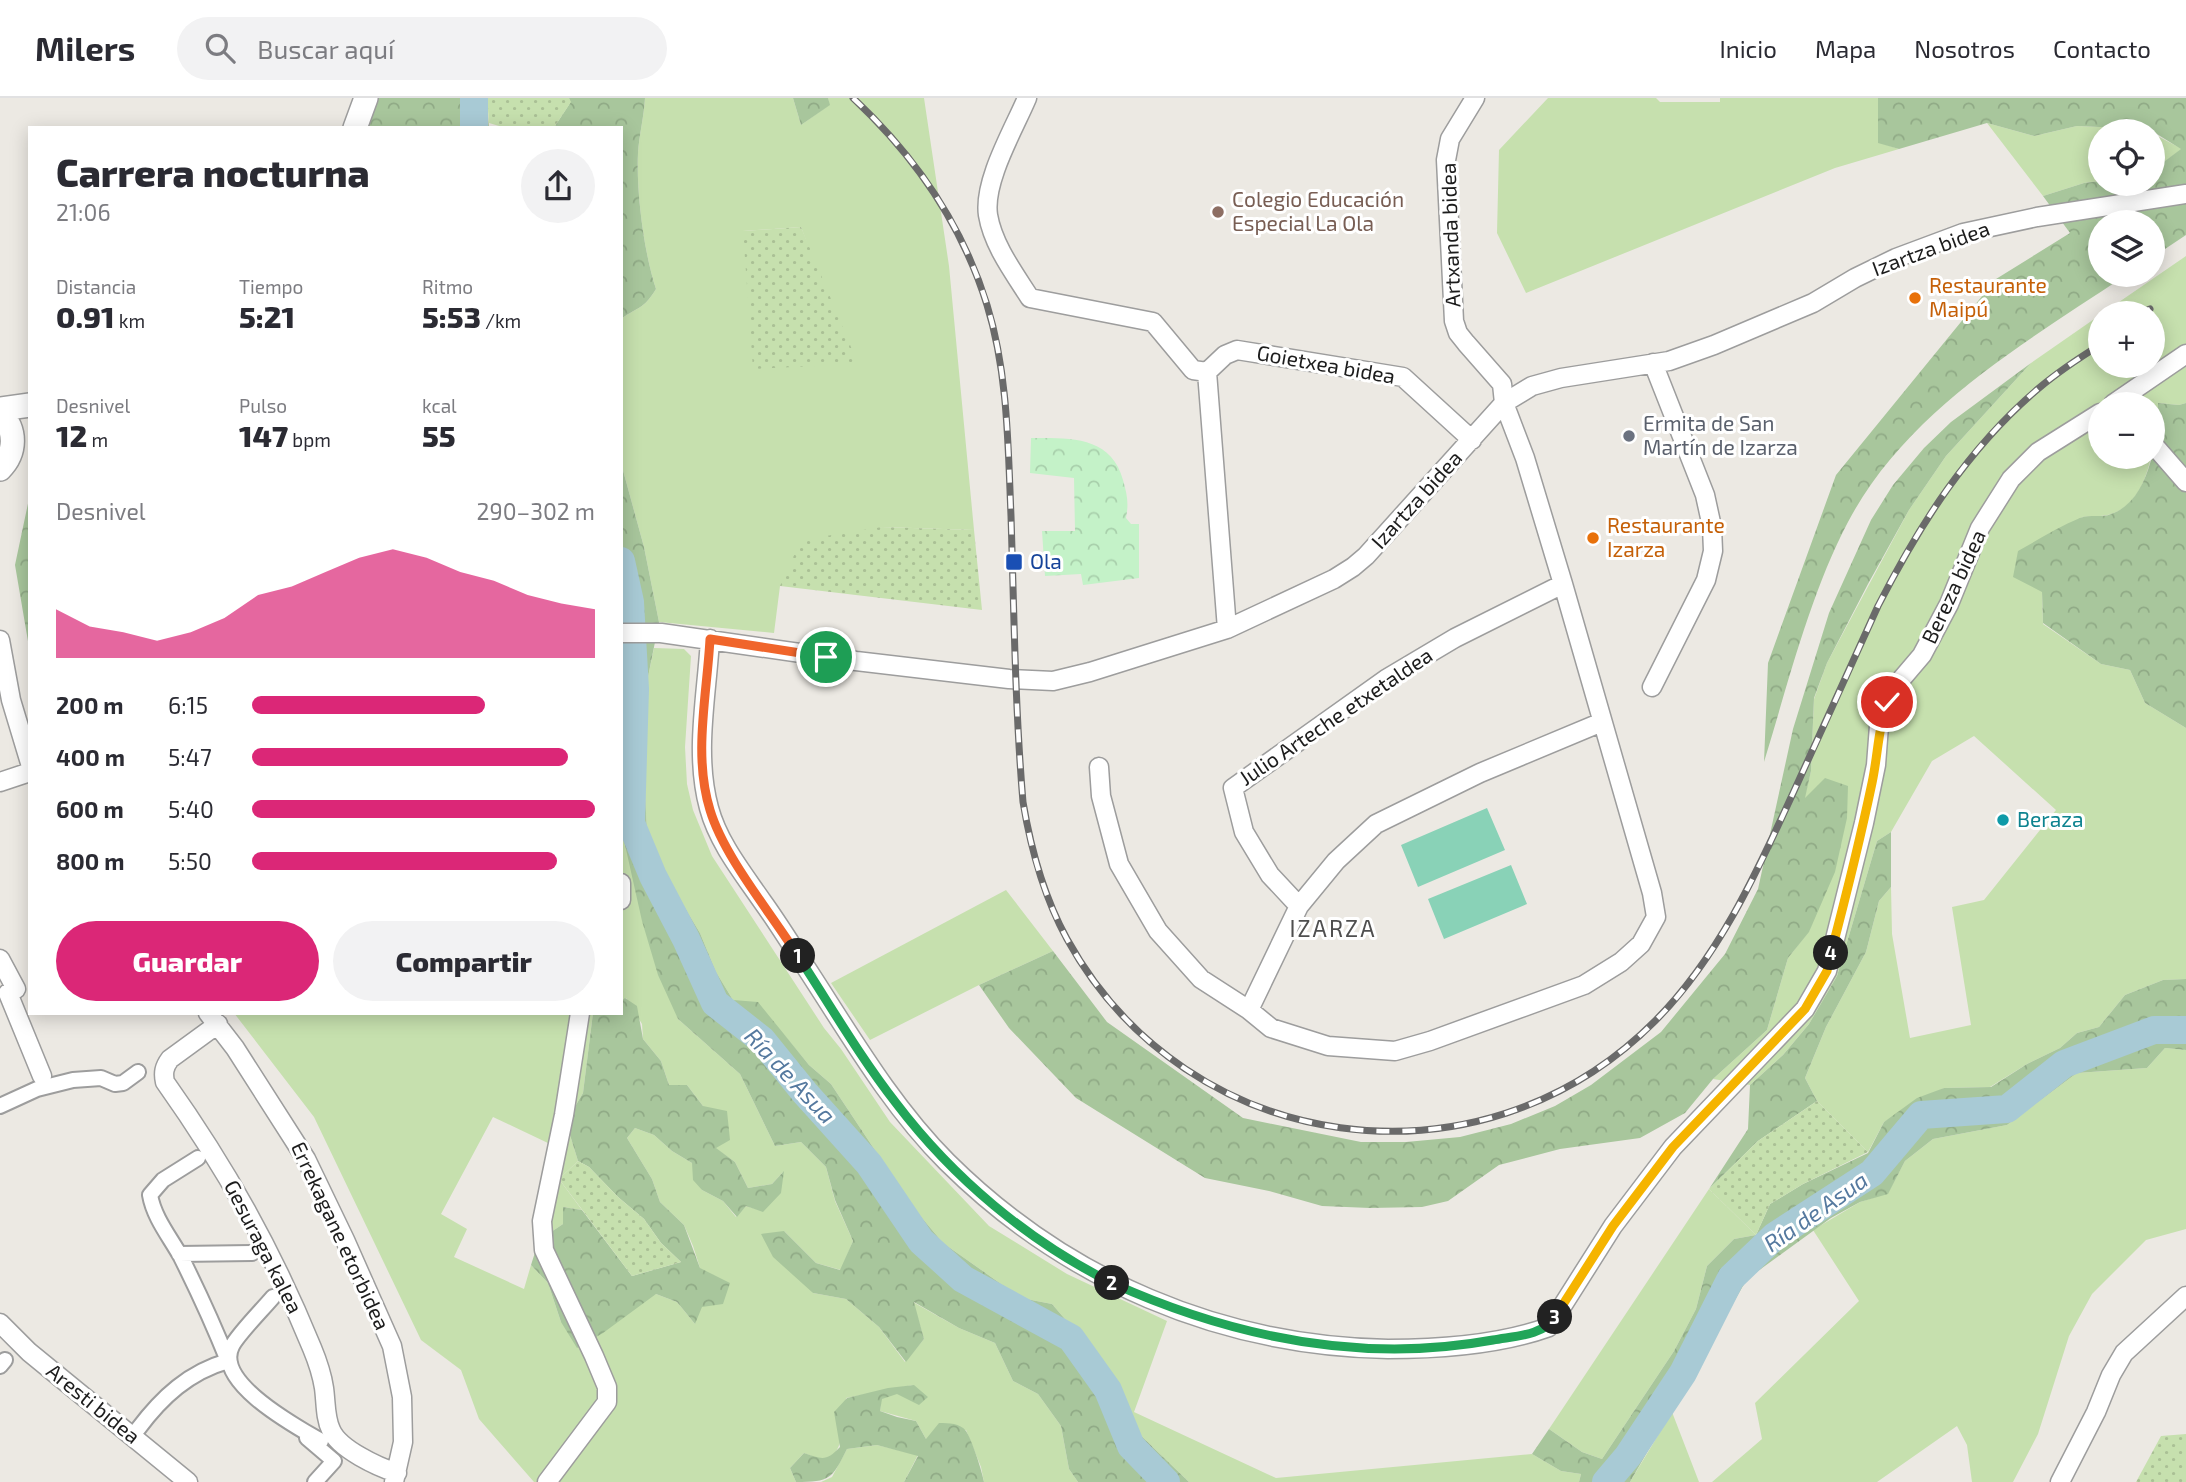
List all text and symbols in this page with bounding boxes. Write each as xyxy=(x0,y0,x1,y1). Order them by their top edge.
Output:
search box xyxy=(177,17,667,80)
text: Milers xyxy=(35,28,135,68)
icon: search xyxy=(201,29,239,67)
text: Buscar aquí xyxy=(257,33,395,64)
text: Inicio xyxy=(1719,34,1777,63)
text: Mapa xyxy=(1815,34,1876,63)
text: Nosotros xyxy=(1914,34,2015,63)
text: Contacto xyxy=(2053,34,2151,63)
map controls xyxy=(2088,119,2165,469)
button: locate xyxy=(2088,119,2165,196)
text: Carrera nocturna xyxy=(56,149,370,195)
button: share xyxy=(521,149,595,223)
street label: Artxanda bidea xyxy=(1434,162,1465,308)
place label: Colegio Educación Especial La Ola xyxy=(1232,186,1404,235)
text: 21:06 xyxy=(56,198,111,226)
marker: Colegio Educación Especial La Ola xyxy=(1210,204,1226,220)
button: layers xyxy=(2088,210,2165,287)
street label: Izartza bidea xyxy=(1868,215,1993,280)
place label: Restaurante Maipú xyxy=(1929,272,2047,321)
text: Distancia xyxy=(56,275,136,298)
text: Tiempo xyxy=(239,275,303,298)
text: Ritmo xyxy=(422,275,473,298)
marker: Restaurante Maipú xyxy=(1907,290,1923,306)
text: 0.91 xyxy=(56,298,114,334)
text: 5:21 xyxy=(239,298,295,334)
text: 5:53 xyxy=(422,298,481,334)
button: + xyxy=(2088,301,2165,378)
text: km xyxy=(114,309,145,332)
text: /km xyxy=(481,309,521,332)
street label: Goietxea bidea xyxy=(1255,339,1397,388)
button: − xyxy=(2088,392,2165,469)
text: Desnivel xyxy=(56,394,130,417)
text: Pulso xyxy=(239,394,287,417)
text: kcal xyxy=(422,394,457,417)
place label: Ermita de San Martín de Izarza xyxy=(1643,410,1798,459)
text: 12 xyxy=(56,417,87,453)
text: 147 xyxy=(239,417,288,453)
text: 55 xyxy=(422,417,456,453)
text: m xyxy=(87,428,108,451)
text: bpm xyxy=(288,428,331,451)
marker: Ermita de San Martín de Izarza xyxy=(1621,428,1637,444)
street label: Izartza bidea xyxy=(1365,445,1466,553)
text: Desnivel xyxy=(56,497,146,525)
text: 290–302 m xyxy=(477,497,595,525)
place label: Restaurante Izarza xyxy=(1607,512,1725,561)
street label: Bereza bidea xyxy=(1915,525,1990,647)
marker: Restaurante Izarza xyxy=(1585,530,1601,546)
place label: Ola xyxy=(1030,548,1062,573)
marker: Ola xyxy=(1004,552,1024,572)
pin xyxy=(796,627,856,687)
icon: arrive xyxy=(807,638,845,676)
street label: Julio Arteche etxetaldea xyxy=(1234,642,1437,790)
pin xyxy=(1857,672,1917,732)
icon: check xyxy=(1868,683,1906,721)
text: 200 m xyxy=(56,691,124,719)
text: 6:15 xyxy=(168,691,208,719)
text: 400 m xyxy=(56,743,125,771)
text: 5:47 xyxy=(168,743,212,771)
text: 600 m xyxy=(56,795,124,823)
text: 5:40 xyxy=(168,795,214,823)
place label: Beraza xyxy=(2017,806,2084,831)
marker: Beraza xyxy=(1995,812,2011,828)
text: 800 m xyxy=(56,847,125,875)
text: 5:50 xyxy=(168,847,212,875)
district label: IZARZA xyxy=(1290,914,1376,942)
button: Guardar xyxy=(56,921,319,1001)
button: Compartir xyxy=(333,921,595,1001)
pin: 4 xyxy=(1814,936,1848,970)
pin: 1 xyxy=(780,938,816,974)
text: 4 xyxy=(1824,941,1837,964)
text: 1 xyxy=(793,944,802,967)
water label: Ría de Asua xyxy=(739,1022,842,1129)
street label: Errekagane etorbidea xyxy=(287,1137,396,1333)
water label: Ría de Asua xyxy=(1758,1165,1873,1257)
street label: Gesuraga kalea xyxy=(220,1176,309,1317)
pin: 2 xyxy=(1094,1266,1130,1300)
text: 2 xyxy=(1106,1271,1117,1294)
pin: 3 xyxy=(1538,1300,1572,1334)
text: 3 xyxy=(1549,1305,1560,1328)
street label: Aresti bidea xyxy=(42,1358,146,1448)

